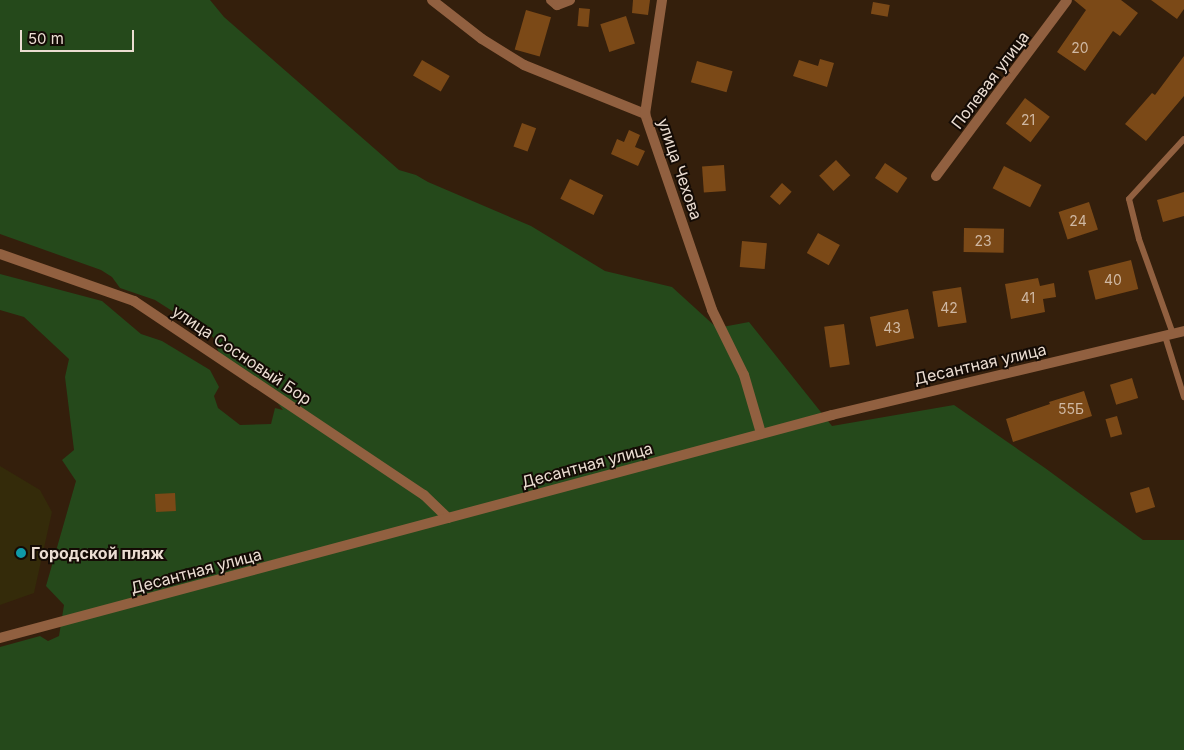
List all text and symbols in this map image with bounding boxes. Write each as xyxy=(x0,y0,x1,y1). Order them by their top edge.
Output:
scale bar xyxy=(22,20,136,52)
street label: Полевая улица xyxy=(947,28,1033,132)
text: 50 m xyxy=(28,29,64,48)
house number: 20 xyxy=(1071,40,1089,56)
house number: 21 xyxy=(1021,112,1035,128)
street label: улица Чехова xyxy=(654,116,706,222)
house number: 24 xyxy=(1069,213,1087,229)
house number: 23 xyxy=(974,233,992,249)
house number: 40 xyxy=(1104,272,1122,288)
house number: 41 xyxy=(1021,290,1035,306)
house number: 42 xyxy=(940,300,958,316)
street label: улица Сосновый Бор xyxy=(169,301,315,409)
house number: 43 xyxy=(883,320,901,336)
street label: Десантная улица xyxy=(912,339,1048,389)
house number: 55Б xyxy=(1058,401,1084,417)
street label: Десантная улица xyxy=(519,438,655,492)
place label: Городской пляж xyxy=(31,543,164,563)
street label: Десантная улица xyxy=(128,544,264,598)
marker: Городской пляж xyxy=(15,547,27,559)

